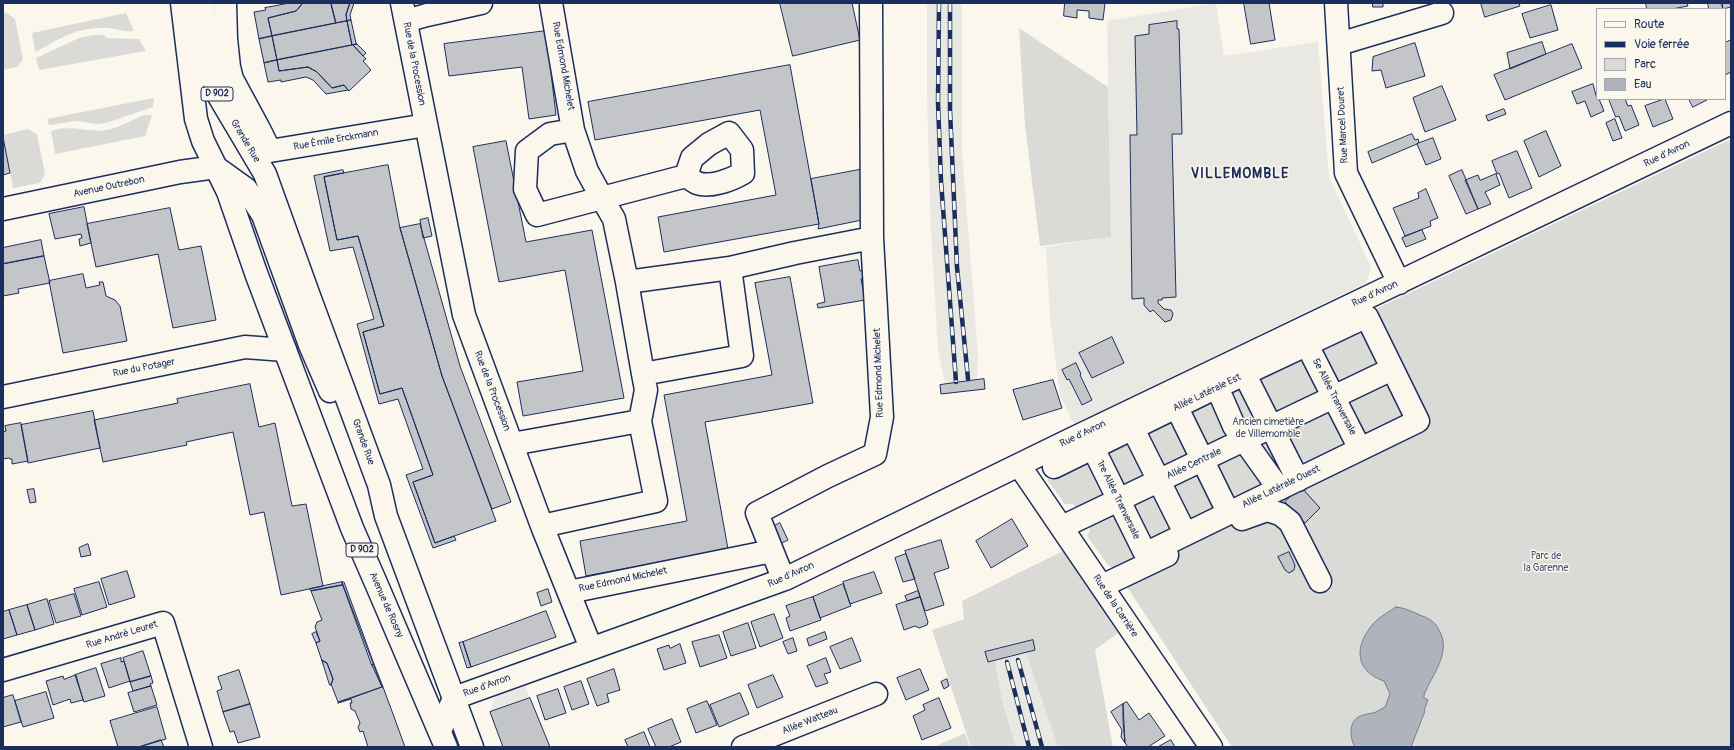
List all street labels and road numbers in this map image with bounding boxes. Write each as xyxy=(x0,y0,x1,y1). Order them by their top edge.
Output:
street label: Rue de la Procession xyxy=(400,21,428,107)
street label: Rue Edmond Michelet xyxy=(549,21,577,111)
street label: Rue Marcel Douret xyxy=(1335,86,1351,164)
road number: D 902 xyxy=(201,87,233,101)
street label: Grande Rue xyxy=(227,117,263,165)
street label: Rue Émile Erckmann xyxy=(292,127,380,153)
street label: Rue d'Avron xyxy=(1642,138,1692,170)
street label: Avenue Outrebon xyxy=(72,174,146,200)
street label: Rue d'Avron xyxy=(1350,278,1400,310)
street label: Rue Edmond Michelet xyxy=(871,328,887,418)
street label: Rue de la Procession xyxy=(471,349,513,433)
street label: Rue du Potager xyxy=(112,356,176,380)
street label: 5e Allée Tranversale xyxy=(1309,357,1359,437)
street label: Allée Latérale Est xyxy=(1171,371,1243,415)
street label: Grande Rue xyxy=(349,417,377,467)
street label: Rue d'Avron xyxy=(1058,418,1108,450)
street label: Allée Centrale xyxy=(1165,446,1223,482)
street label: 1re Allée Tranversale xyxy=(1094,459,1142,541)
street label: Allée Latérale Ouest xyxy=(1240,463,1322,511)
road number: D 902 xyxy=(346,543,378,557)
street label: Rue d'Avron xyxy=(766,559,816,591)
street label: Rue Edmond Michelet xyxy=(578,565,668,595)
street label: Avenue de Rosny xyxy=(366,570,406,640)
street label: Rue de la Carrière xyxy=(1090,573,1140,639)
street label: Rue André Leuret xyxy=(85,618,159,652)
street label: Rue d'Avron xyxy=(462,672,512,700)
street label: Allée Watteau xyxy=(780,704,840,738)

